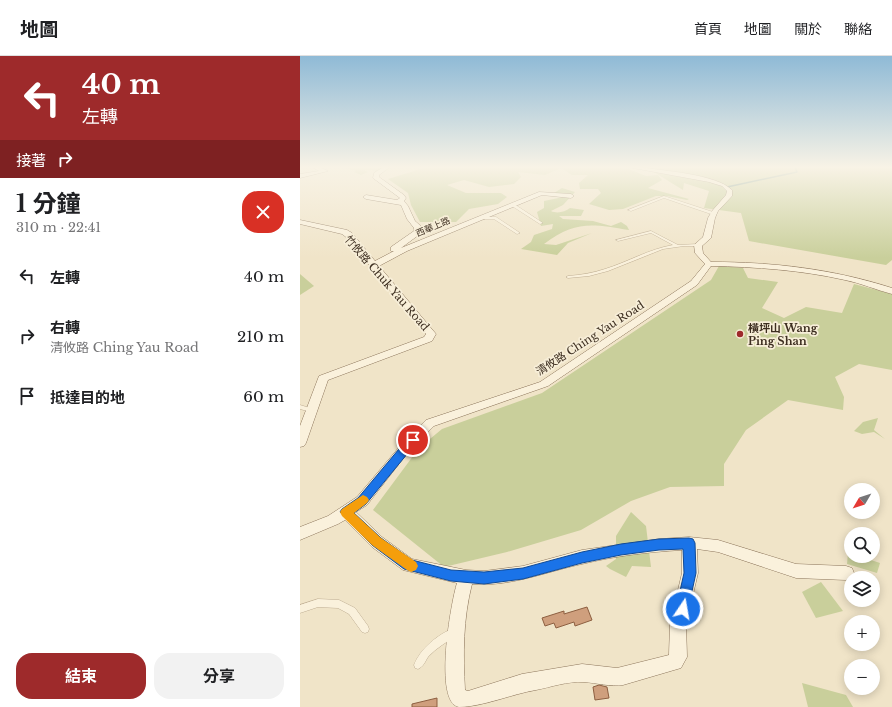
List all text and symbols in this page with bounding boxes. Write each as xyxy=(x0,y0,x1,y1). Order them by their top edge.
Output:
text: 地圖 xyxy=(20,18,58,41)
text: 首頁 xyxy=(694,20,722,38)
text: 地圖 xyxy=(744,20,772,38)
text: 關於 xyxy=(794,20,822,38)
text: 聯絡 xyxy=(844,20,872,38)
text: 40 m xyxy=(82,67,160,102)
icon: left xyxy=(16,72,68,124)
text: 左轉 xyxy=(82,106,118,128)
icon: right xyxy=(54,148,76,170)
text: 接著 xyxy=(16,151,46,170)
text: 1 分鐘 xyxy=(16,189,81,218)
button: close xyxy=(242,191,284,233)
street label: 西華上路 xyxy=(414,214,452,239)
text: 310 m · 22:41 xyxy=(16,219,101,236)
street label: 竹攸路 Chuk Yau Road xyxy=(342,232,433,334)
icon: left xyxy=(16,265,38,287)
text: 40 m xyxy=(244,267,284,286)
text: 左轉 xyxy=(50,268,80,287)
street label: 清攸路 Ching Yau Road xyxy=(533,298,647,378)
text: 右轉 xyxy=(50,318,80,337)
place label: 橫坪山 Wang Ping Shan xyxy=(748,321,818,348)
icon: right xyxy=(16,325,38,347)
text: 210 m xyxy=(237,327,284,346)
marker: 橫坪山 Wang Ping Shan xyxy=(735,329,745,339)
text: 清攸路 Ching Yau Road xyxy=(50,339,199,356)
icon: arrive xyxy=(16,385,38,407)
text: 60 m xyxy=(243,387,284,406)
text: 抵達目的地 xyxy=(50,388,125,407)
pin xyxy=(396,423,430,457)
icon: arrive xyxy=(402,429,424,451)
north arrow xyxy=(844,483,880,519)
map controls xyxy=(844,483,880,695)
button: search xyxy=(844,527,880,563)
button: layers xyxy=(844,571,880,607)
position arrow xyxy=(662,588,704,630)
button: + xyxy=(844,615,880,651)
button: 結束 xyxy=(16,653,146,699)
button: 分享 xyxy=(154,653,284,699)
button: − xyxy=(844,659,880,695)

